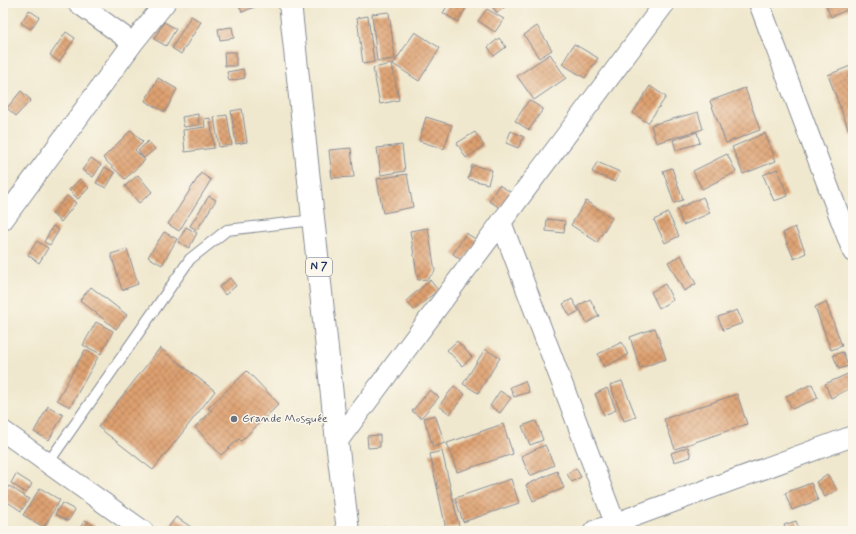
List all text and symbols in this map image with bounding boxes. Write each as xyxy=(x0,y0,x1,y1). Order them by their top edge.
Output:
road number: N 7 xyxy=(306,258,332,276)
place label: Grande Mosquée xyxy=(242,411,328,427)
marker: Grande Mosquée xyxy=(229,414,239,424)

